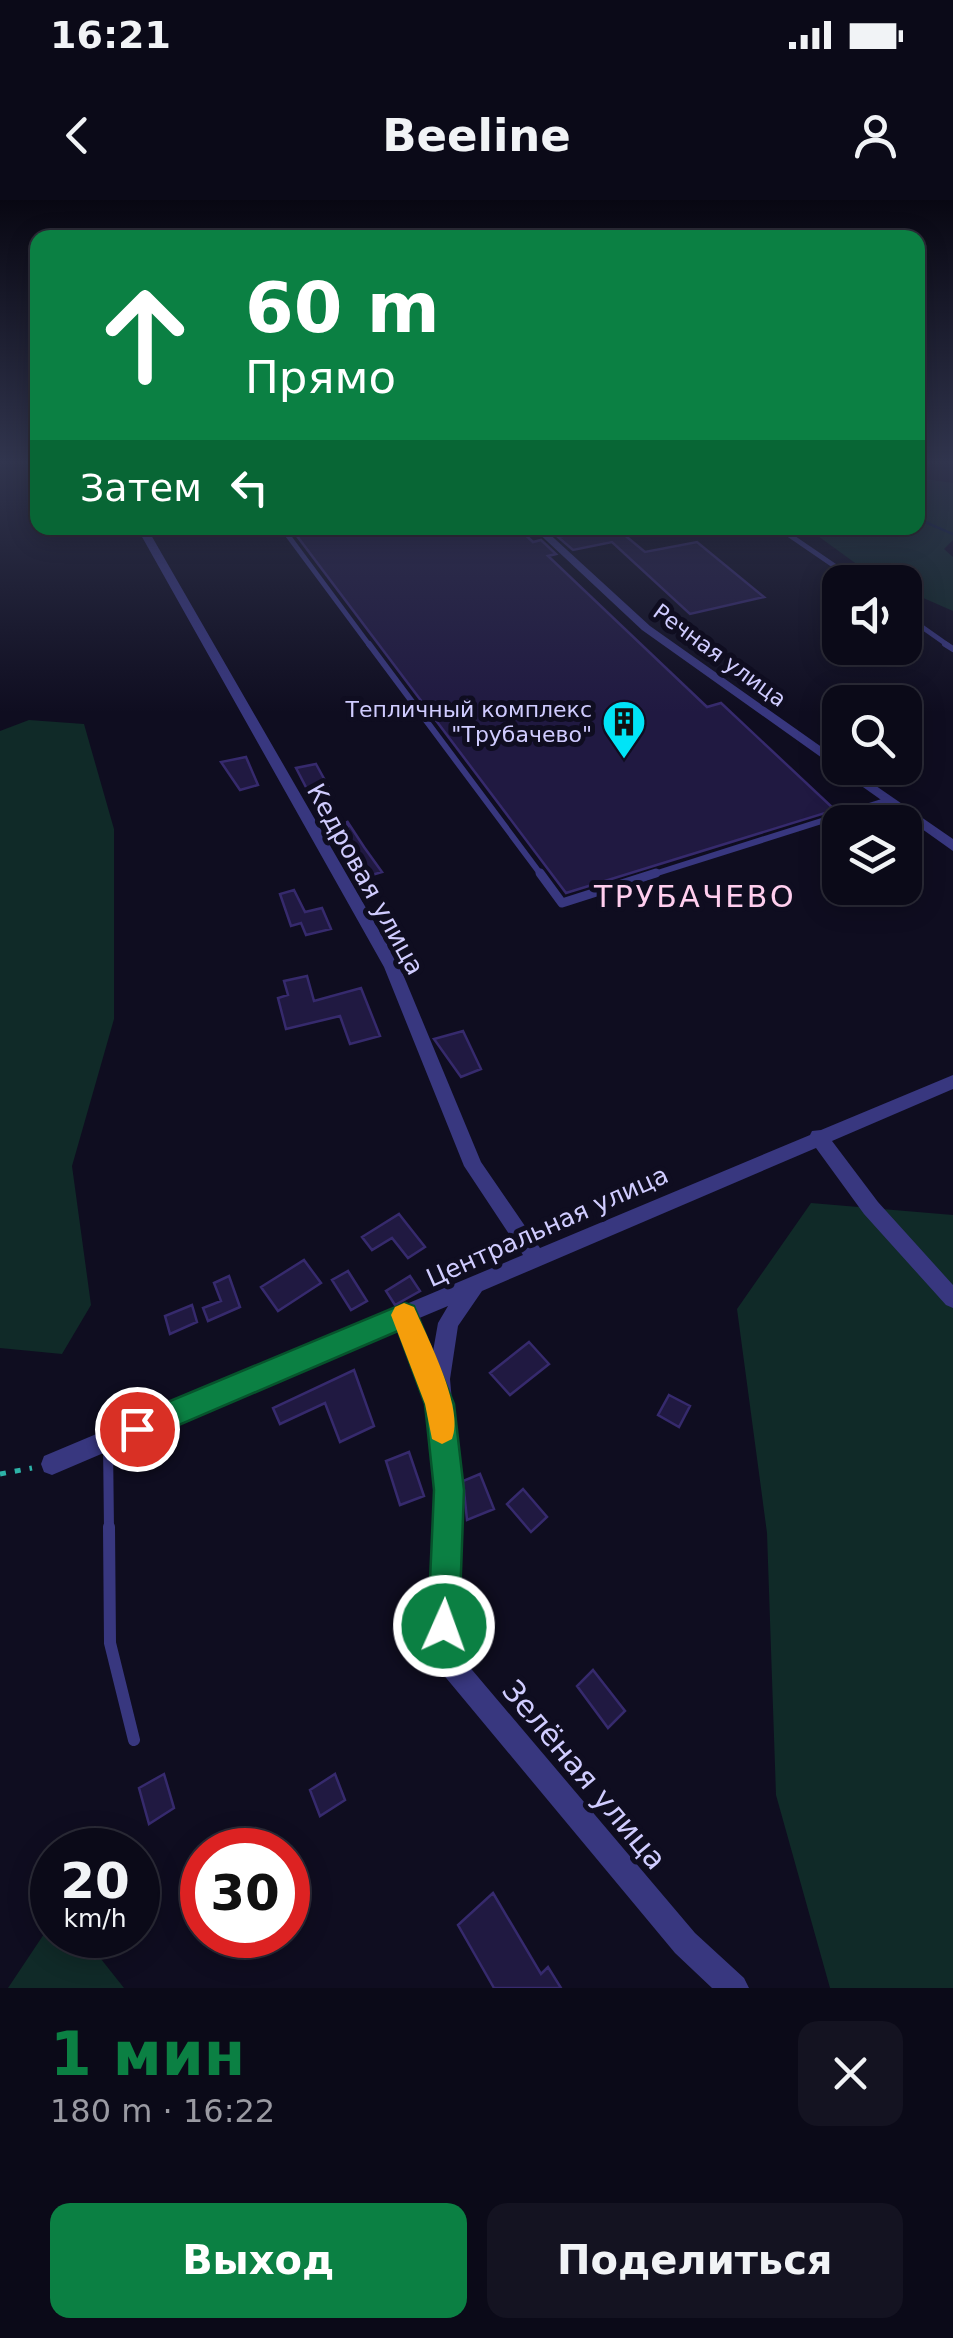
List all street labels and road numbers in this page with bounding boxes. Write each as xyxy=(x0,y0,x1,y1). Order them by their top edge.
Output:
street label: Речная улица xyxy=(649,599,791,712)
street label: Кедровая улица xyxy=(301,779,430,980)
street label: Центральная улица xyxy=(422,1160,673,1293)
street label: Зелёная улица xyxy=(495,1673,674,1876)

